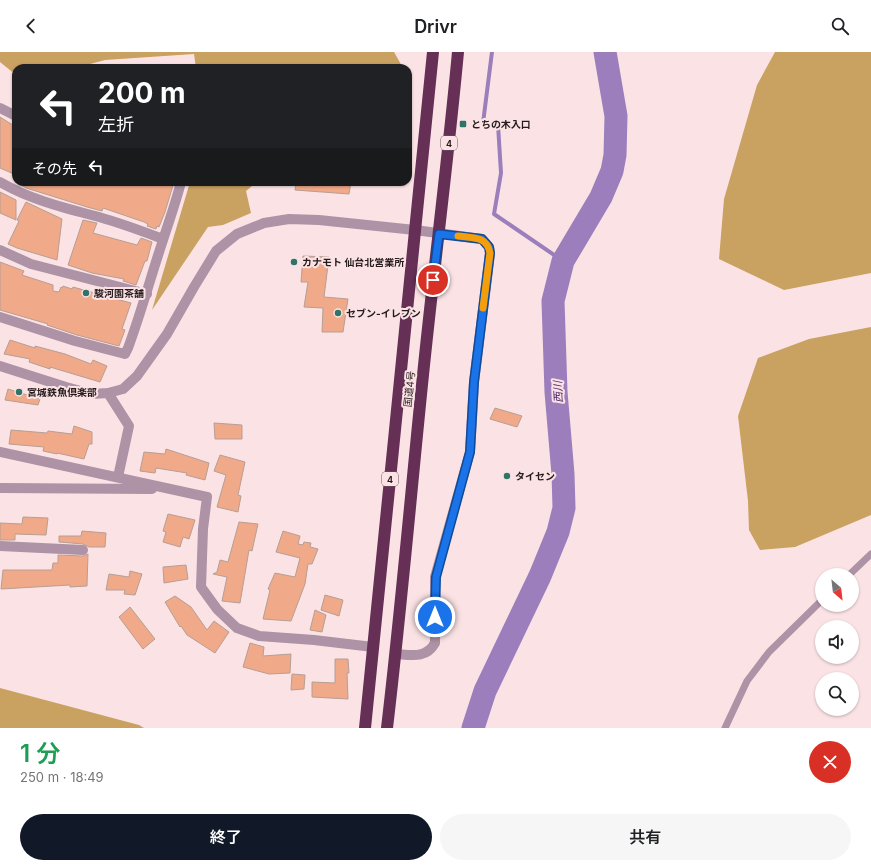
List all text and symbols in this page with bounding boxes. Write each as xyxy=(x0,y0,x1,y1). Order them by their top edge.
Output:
icon: back xyxy=(20,15,42,37)
icon: search xyxy=(829,15,851,37)
text: Drivr xyxy=(414,16,457,37)
text: 200 m xyxy=(98,76,186,110)
icon: left xyxy=(32,80,84,132)
text: 左折 xyxy=(98,114,134,135)
place label: とちの木入口 xyxy=(471,118,531,130)
marker: とちの木入口 xyxy=(458,119,468,129)
road number: 4 xyxy=(441,136,457,150)
icon: left xyxy=(85,156,107,178)
text: その先 xyxy=(32,159,77,178)
place label: カナモト 仙台北営業所 xyxy=(302,256,404,268)
marker: カナモト 仙台北営業所 xyxy=(289,257,299,267)
pin xyxy=(416,263,450,297)
icon: arrive xyxy=(422,269,444,291)
place label: 駿河園茶舗 xyxy=(93,287,144,299)
marker: 駿河園茶舗 xyxy=(81,288,91,298)
place label: セブン-イレブン xyxy=(346,307,421,319)
marker: セブン-イレブン xyxy=(333,308,343,318)
street label: 国道4号 xyxy=(401,370,417,408)
water label: 西川 xyxy=(550,380,566,403)
place label: 宮城鉄魚倶楽部 xyxy=(27,386,97,398)
marker: 宮城鉄魚倶楽部 xyxy=(14,387,24,397)
place label: タイセン xyxy=(515,470,555,482)
marker: タイセン xyxy=(502,471,512,481)
road number: 4 xyxy=(382,472,398,486)
north arrow xyxy=(815,568,859,612)
map controls xyxy=(815,568,859,716)
position arrow xyxy=(414,596,456,638)
button: sound xyxy=(815,620,859,664)
button: search xyxy=(815,672,859,716)
text: 1 分 xyxy=(20,739,60,768)
button: close xyxy=(809,741,851,783)
text: 250 m · 18:49 xyxy=(20,769,104,785)
button: 終了 xyxy=(20,814,432,860)
button: 共有 xyxy=(440,814,851,860)

